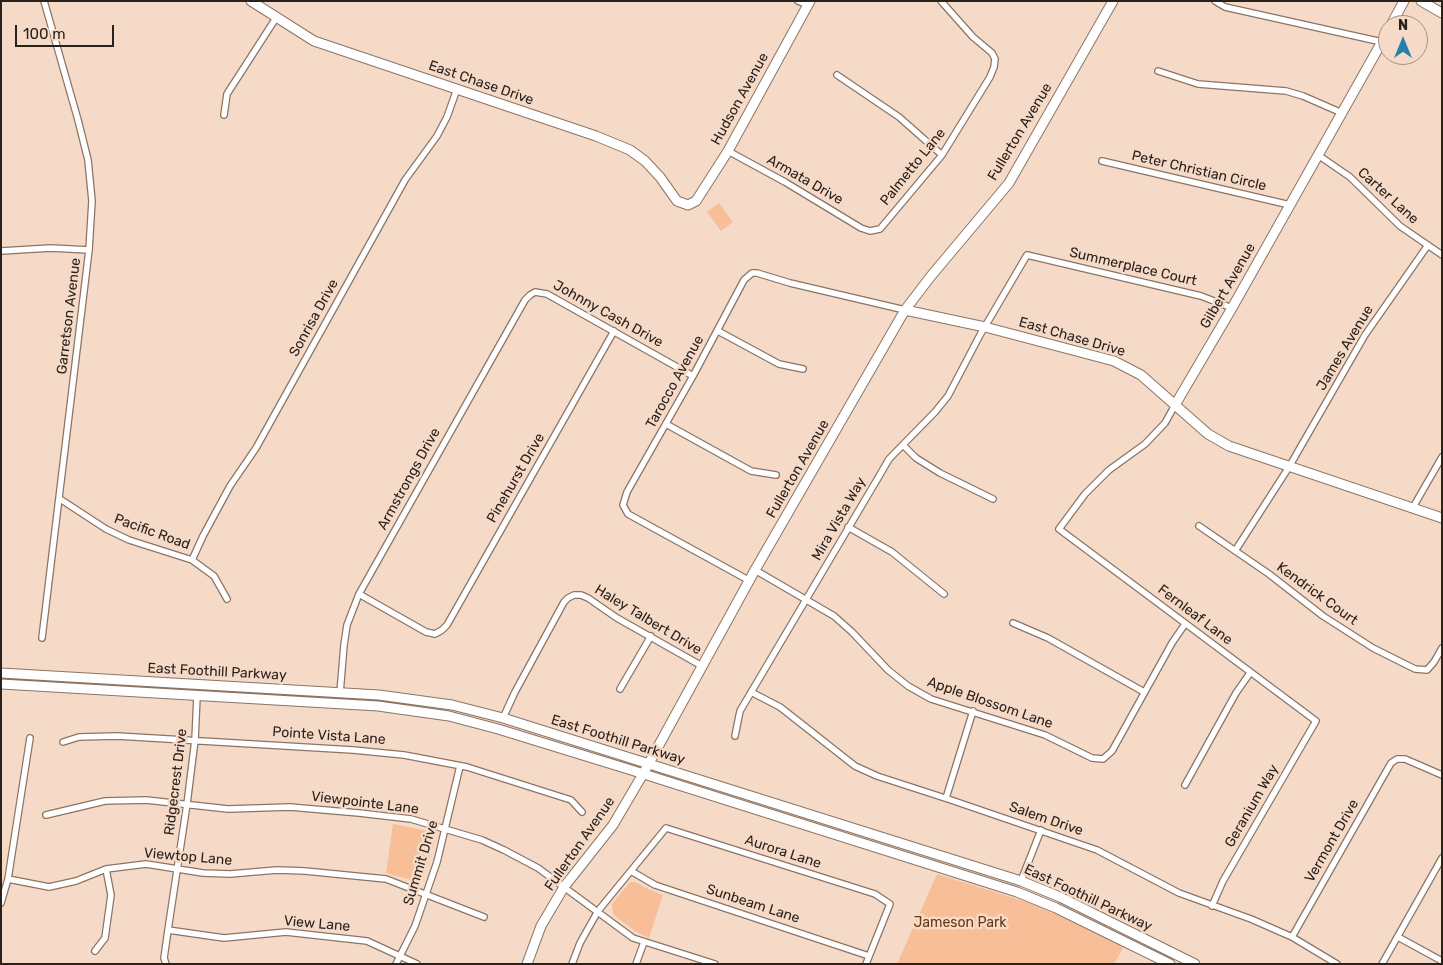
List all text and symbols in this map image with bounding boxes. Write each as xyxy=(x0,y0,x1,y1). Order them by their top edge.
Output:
scale bar xyxy=(18,15,116,47)
north arrow xyxy=(1378,15,1428,65)
text: N xyxy=(1398,17,1408,34)
text: 100 m xyxy=(23,25,65,43)
street label: Hudson Avenue xyxy=(708,50,772,148)
street label: East Chase Drive xyxy=(426,57,536,109)
street label: Fullerton Avenue xyxy=(984,80,1056,184)
street label: Palmetto Lane xyxy=(877,125,949,209)
street label: Peter Christian Circle xyxy=(1130,147,1268,195)
street label: Armata Drive xyxy=(764,151,846,209)
street label: Carter Lane xyxy=(1354,164,1422,228)
street label: Gilbert Avenue xyxy=(1197,240,1259,332)
street label: Summerplace Court xyxy=(1068,244,1198,290)
street label: Garretson Avenue xyxy=(54,257,84,375)
street label: Sonrisa Drive xyxy=(286,276,342,360)
street label: Johnny Cash Drive xyxy=(550,277,666,351)
street label: James Avenue xyxy=(1313,302,1377,394)
street label: East Chase Drive xyxy=(1017,314,1127,360)
street label: Tarocco Avenue xyxy=(643,333,707,431)
street label: Fullerton Avenue xyxy=(763,417,833,521)
street label: Armstrongs Drive xyxy=(374,425,444,533)
street label: Pinehurst Drive xyxy=(484,430,548,526)
street label: Mira Vista Way xyxy=(808,474,870,564)
street label: Pacific Road xyxy=(112,510,192,554)
street label: Kendrick Court xyxy=(1273,559,1361,629)
street label: Haley Talbert Drive xyxy=(591,581,705,659)
street label: Fernleaf Lane xyxy=(1154,581,1236,649)
street label: East Foothill Parkway xyxy=(147,660,287,684)
street label: Apple Blossom Lane xyxy=(925,674,1055,732)
street label: East Foothill Parkway xyxy=(549,712,687,768)
street label: Pointe Vista Lane xyxy=(272,724,386,748)
street label: Ridgecrest Drive xyxy=(161,728,191,836)
street label: Geranium Way xyxy=(1222,762,1282,850)
street label: Viewpointe Lane xyxy=(310,788,420,818)
street label: Fullerton Avenue xyxy=(541,794,619,894)
street label: Vermont Drive xyxy=(1301,797,1363,885)
street label: Salem Drive xyxy=(1007,798,1085,840)
street label: Summit Drive xyxy=(400,818,442,908)
street label: Aurora Lane xyxy=(743,832,823,872)
street label: Viewtop Lane xyxy=(143,845,233,869)
street label: East Foothill Parkway xyxy=(1021,861,1155,935)
street label: Sunbeam Lane xyxy=(704,881,802,927)
street label: View Lane xyxy=(283,913,351,935)
park label: Jameson Park xyxy=(913,915,1007,931)

